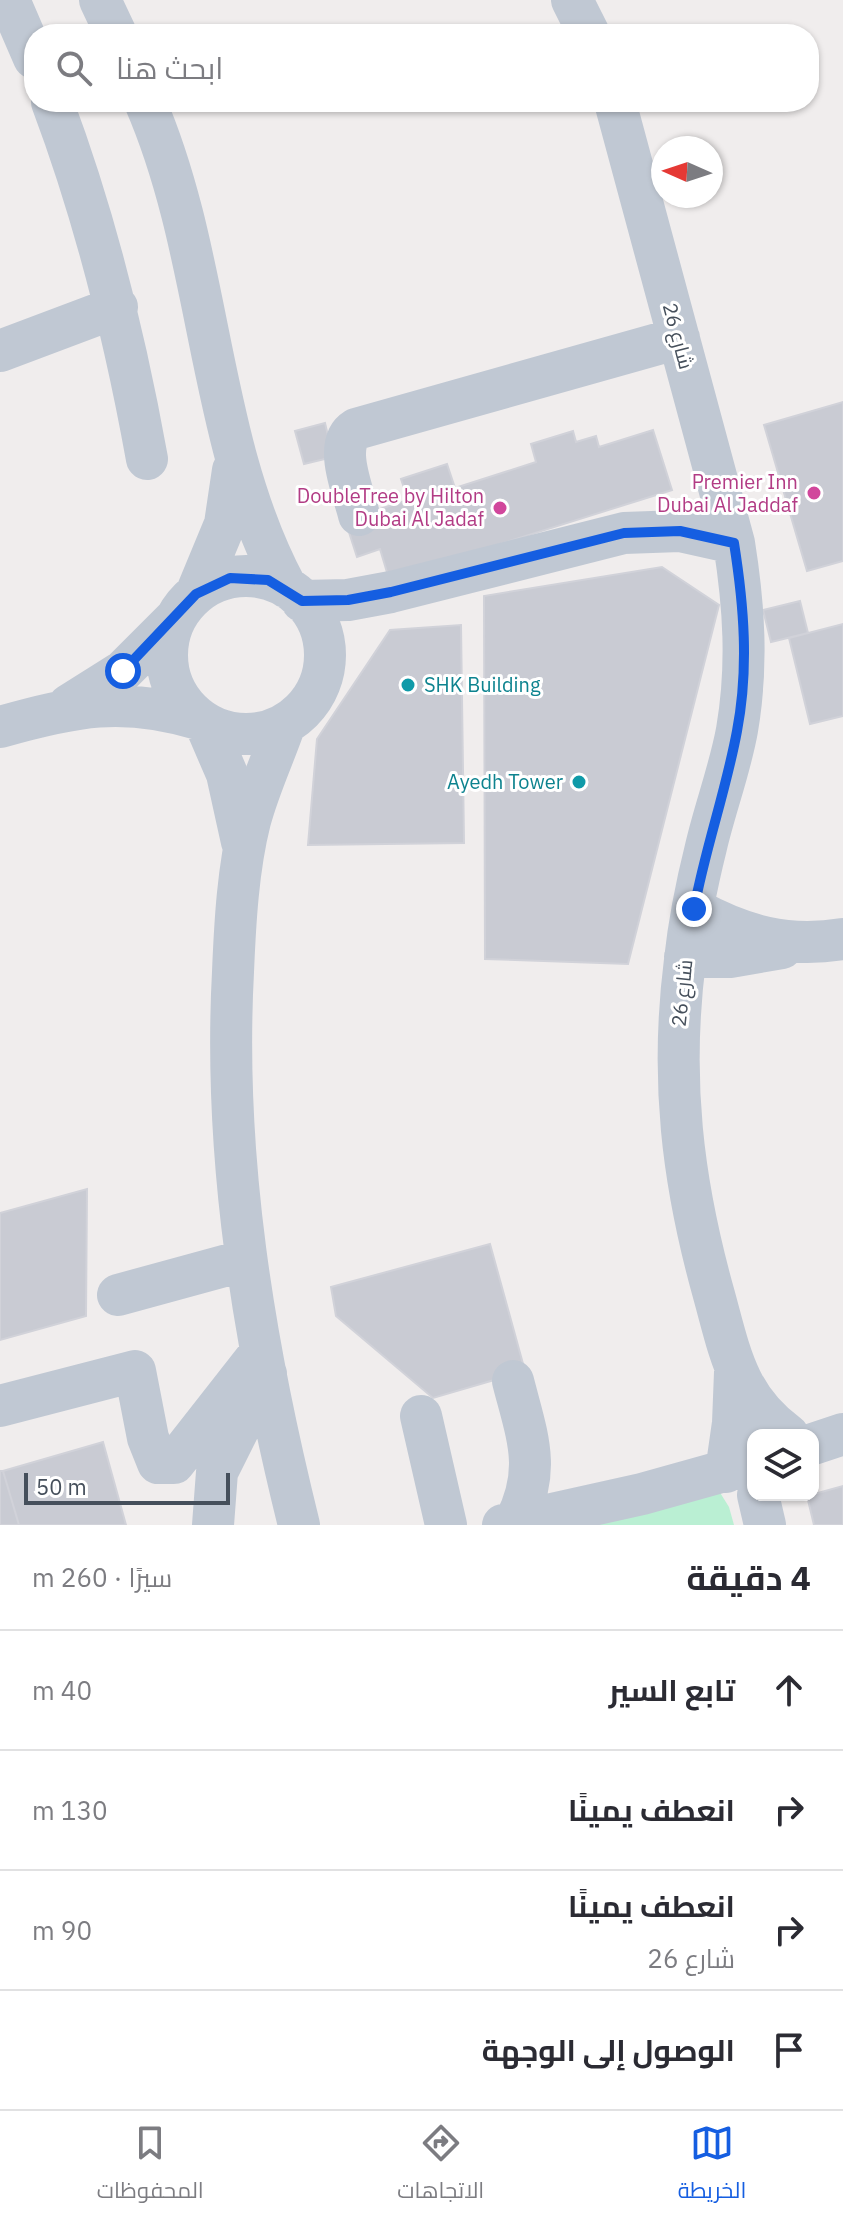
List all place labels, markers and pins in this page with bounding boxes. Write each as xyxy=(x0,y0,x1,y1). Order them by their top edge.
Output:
place label: Premier Inn Dubai Al Jaddaf xyxy=(657,468,799,518)
place label: DoubleTree by Hilton Dubai Al Jadaf xyxy=(297,482,485,532)
marker: Premier Inn Dubai Al Jaddaf xyxy=(805,484,823,502)
marker: DoubleTree by Hilton Dubai Al Jadaf xyxy=(491,499,509,517)
place label: SHK Building xyxy=(424,671,541,698)
marker: SHK Building xyxy=(399,676,417,694)
place label: Ayedh Tower xyxy=(447,768,563,795)
marker: Ayedh Tower xyxy=(570,773,588,791)

